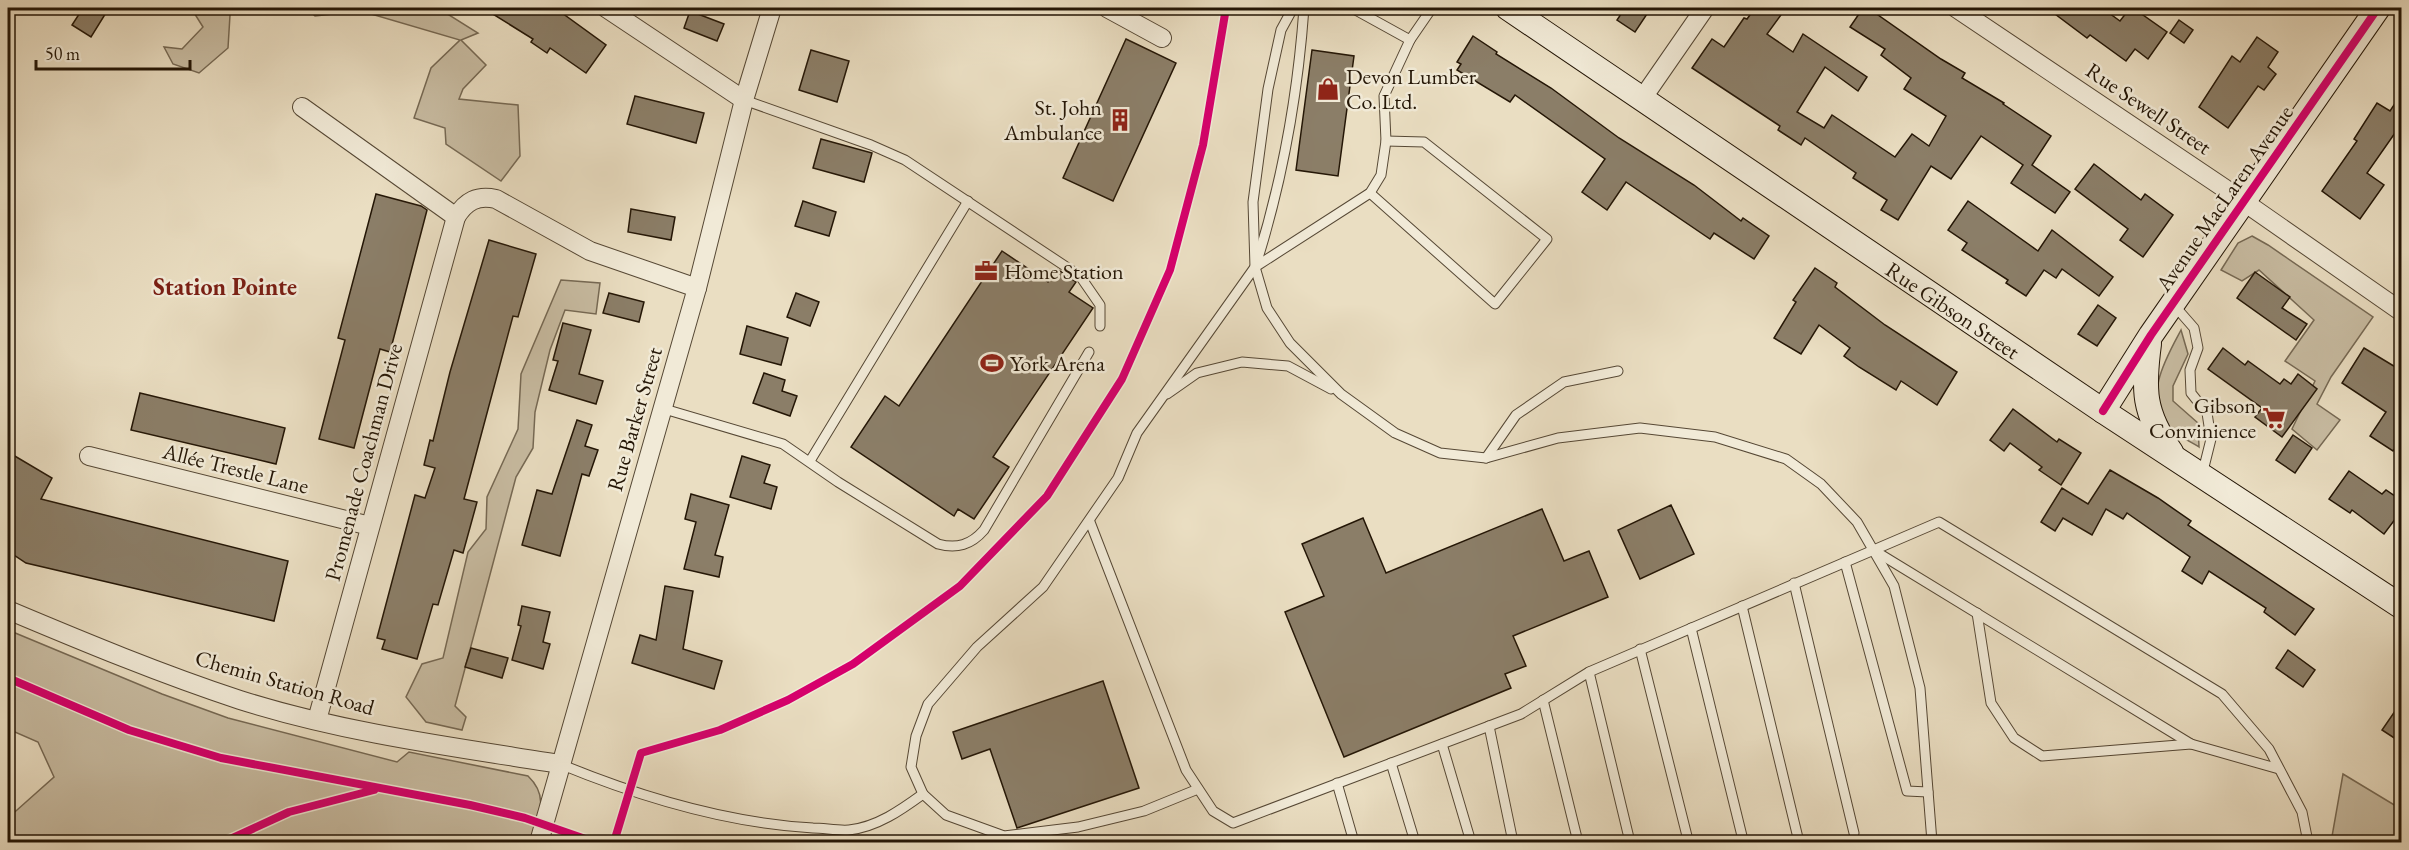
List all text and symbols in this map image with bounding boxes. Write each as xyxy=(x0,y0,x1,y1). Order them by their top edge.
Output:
scale bar xyxy=(36,33,190,71)
text: 50 m xyxy=(45,42,80,65)
street label: Rue Sewell Street xyxy=(2080,56,2217,161)
place label: Devon Lumber Co. Ltd. xyxy=(1346,62,1477,116)
shop icon: Devon Lumber Co. Ltd. xyxy=(1315,76,1341,102)
place label: St. John Ambulance xyxy=(1003,93,1102,147)
street label: Avenue MacLaren Avenue xyxy=(2148,99,2300,298)
building icon: St. John Ambulance xyxy=(1107,107,1133,133)
street label: Rue Gibson Street xyxy=(1880,255,2025,366)
place label: Home Station xyxy=(1004,257,1124,286)
office icon: Home Station xyxy=(973,258,999,284)
district label: Station Pointe xyxy=(153,271,297,302)
street label: Promenade Coachman Drive xyxy=(318,340,409,584)
street label: Rue Barker Street xyxy=(600,344,669,494)
place label: York Arena xyxy=(1010,349,1105,378)
sports icon: York Arena xyxy=(979,350,1005,376)
place label: Gibson Convinience xyxy=(2149,391,2256,445)
supermarket icon: Gibson Convinience xyxy=(2261,405,2287,431)
street label: Allée Trestle Lane xyxy=(159,436,312,501)
street label: Chemin Station Road xyxy=(192,643,379,722)

